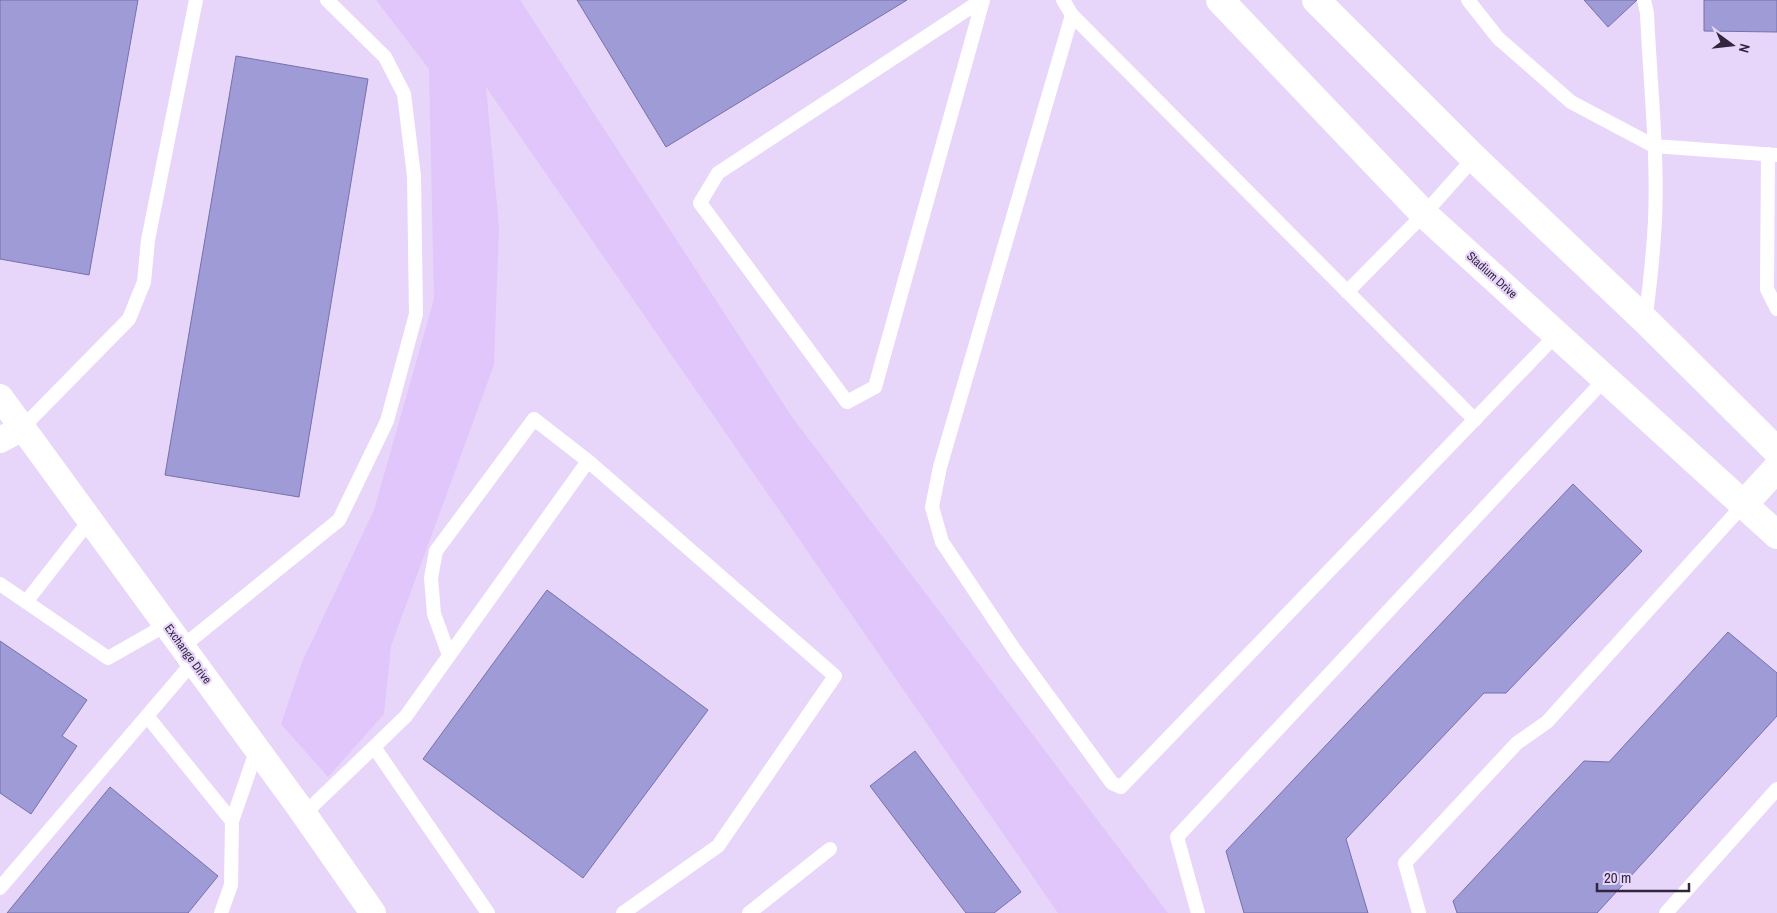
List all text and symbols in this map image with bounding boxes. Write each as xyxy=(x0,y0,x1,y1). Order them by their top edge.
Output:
north arrow xyxy=(1707,20,1757,70)
text: N xyxy=(1735,42,1754,55)
street label: Stadium Drive xyxy=(1463,248,1521,302)
street label: Exchange Drive xyxy=(161,621,215,687)
scale bar xyxy=(1597,860,1690,892)
text: 20 m xyxy=(1604,867,1631,888)

